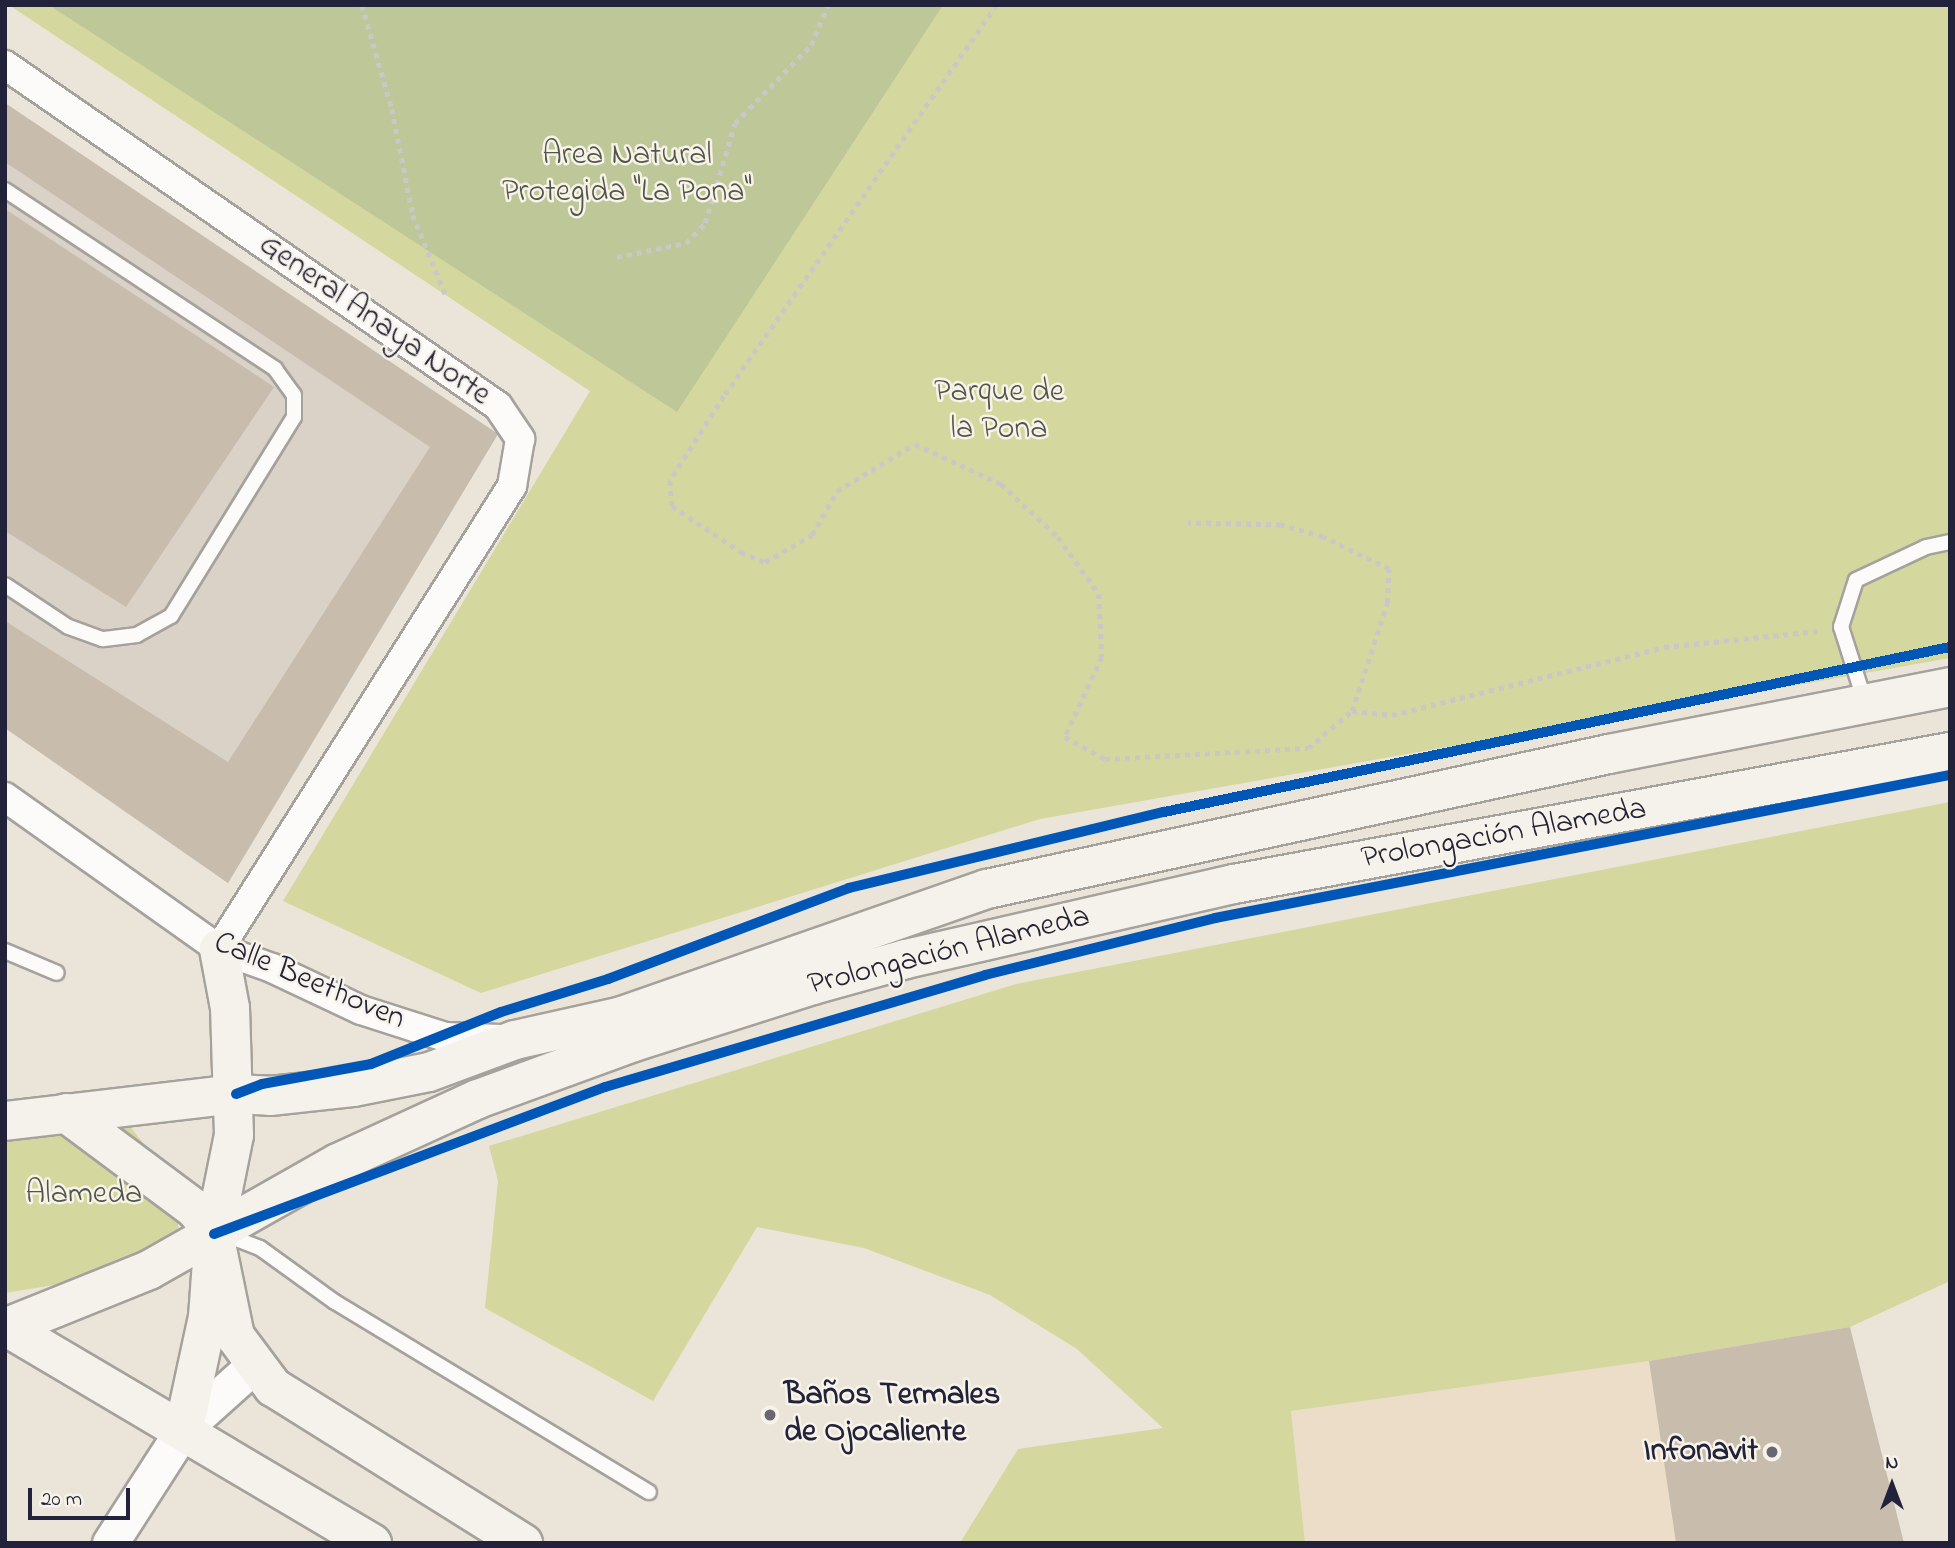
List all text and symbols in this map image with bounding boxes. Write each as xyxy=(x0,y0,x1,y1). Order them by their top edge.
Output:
park label: Area Natural Protegida "La Pona" xyxy=(502,138,752,213)
street label: General Anaya Norte xyxy=(251,227,497,415)
park label: Parque de la Pona xyxy=(934,375,1064,450)
street label: Prolongación Alameda xyxy=(1358,791,1650,879)
street label: Prolongación Alameda xyxy=(804,898,1094,1006)
street label: Calle Beethoven xyxy=(208,924,410,1040)
park label: Alameda xyxy=(26,1176,142,1214)
place label: Baños Termales de Ojocaliente xyxy=(784,1378,1000,1453)
marker: Baños Termales de Ojocaliente xyxy=(762,1407,778,1423)
place label: Infonavit xyxy=(1643,1433,1758,1471)
marker: Infonavit xyxy=(1764,1444,1780,1460)
north arrow xyxy=(1857,1450,1927,1520)
text: N xyxy=(1886,1450,1898,1477)
scale bar xyxy=(32,1474,133,1518)
text: 20 m xyxy=(41,1485,82,1515)

